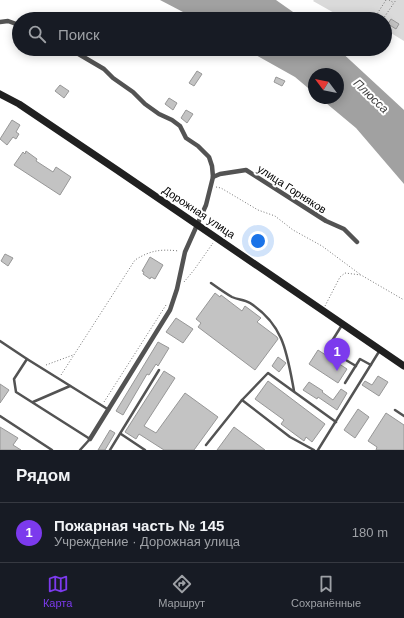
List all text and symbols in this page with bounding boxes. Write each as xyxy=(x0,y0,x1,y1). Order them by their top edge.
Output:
search box xyxy=(12,12,392,56)
icon: search xyxy=(26,23,48,45)
text: Поиск xyxy=(58,26,100,43)
north arrow xyxy=(308,68,344,104)
water label: Плюсса xyxy=(351,76,392,116)
street label: улица Горняков xyxy=(255,162,329,216)
street label: Дорожная улица xyxy=(161,183,238,241)
your location xyxy=(248,231,268,251)
pin: 1 xyxy=(324,338,350,371)
text: Рядом xyxy=(16,466,71,485)
text: Пожарная часть № 145 xyxy=(54,517,224,534)
text: 1 xyxy=(25,525,33,540)
text: 180 m xyxy=(352,525,388,540)
text: Учреждение · Дорожная улица xyxy=(54,534,240,549)
tab: Карта xyxy=(43,573,72,609)
tab: Маршрут xyxy=(158,573,205,609)
tab: Сохранённые xyxy=(291,573,361,609)

